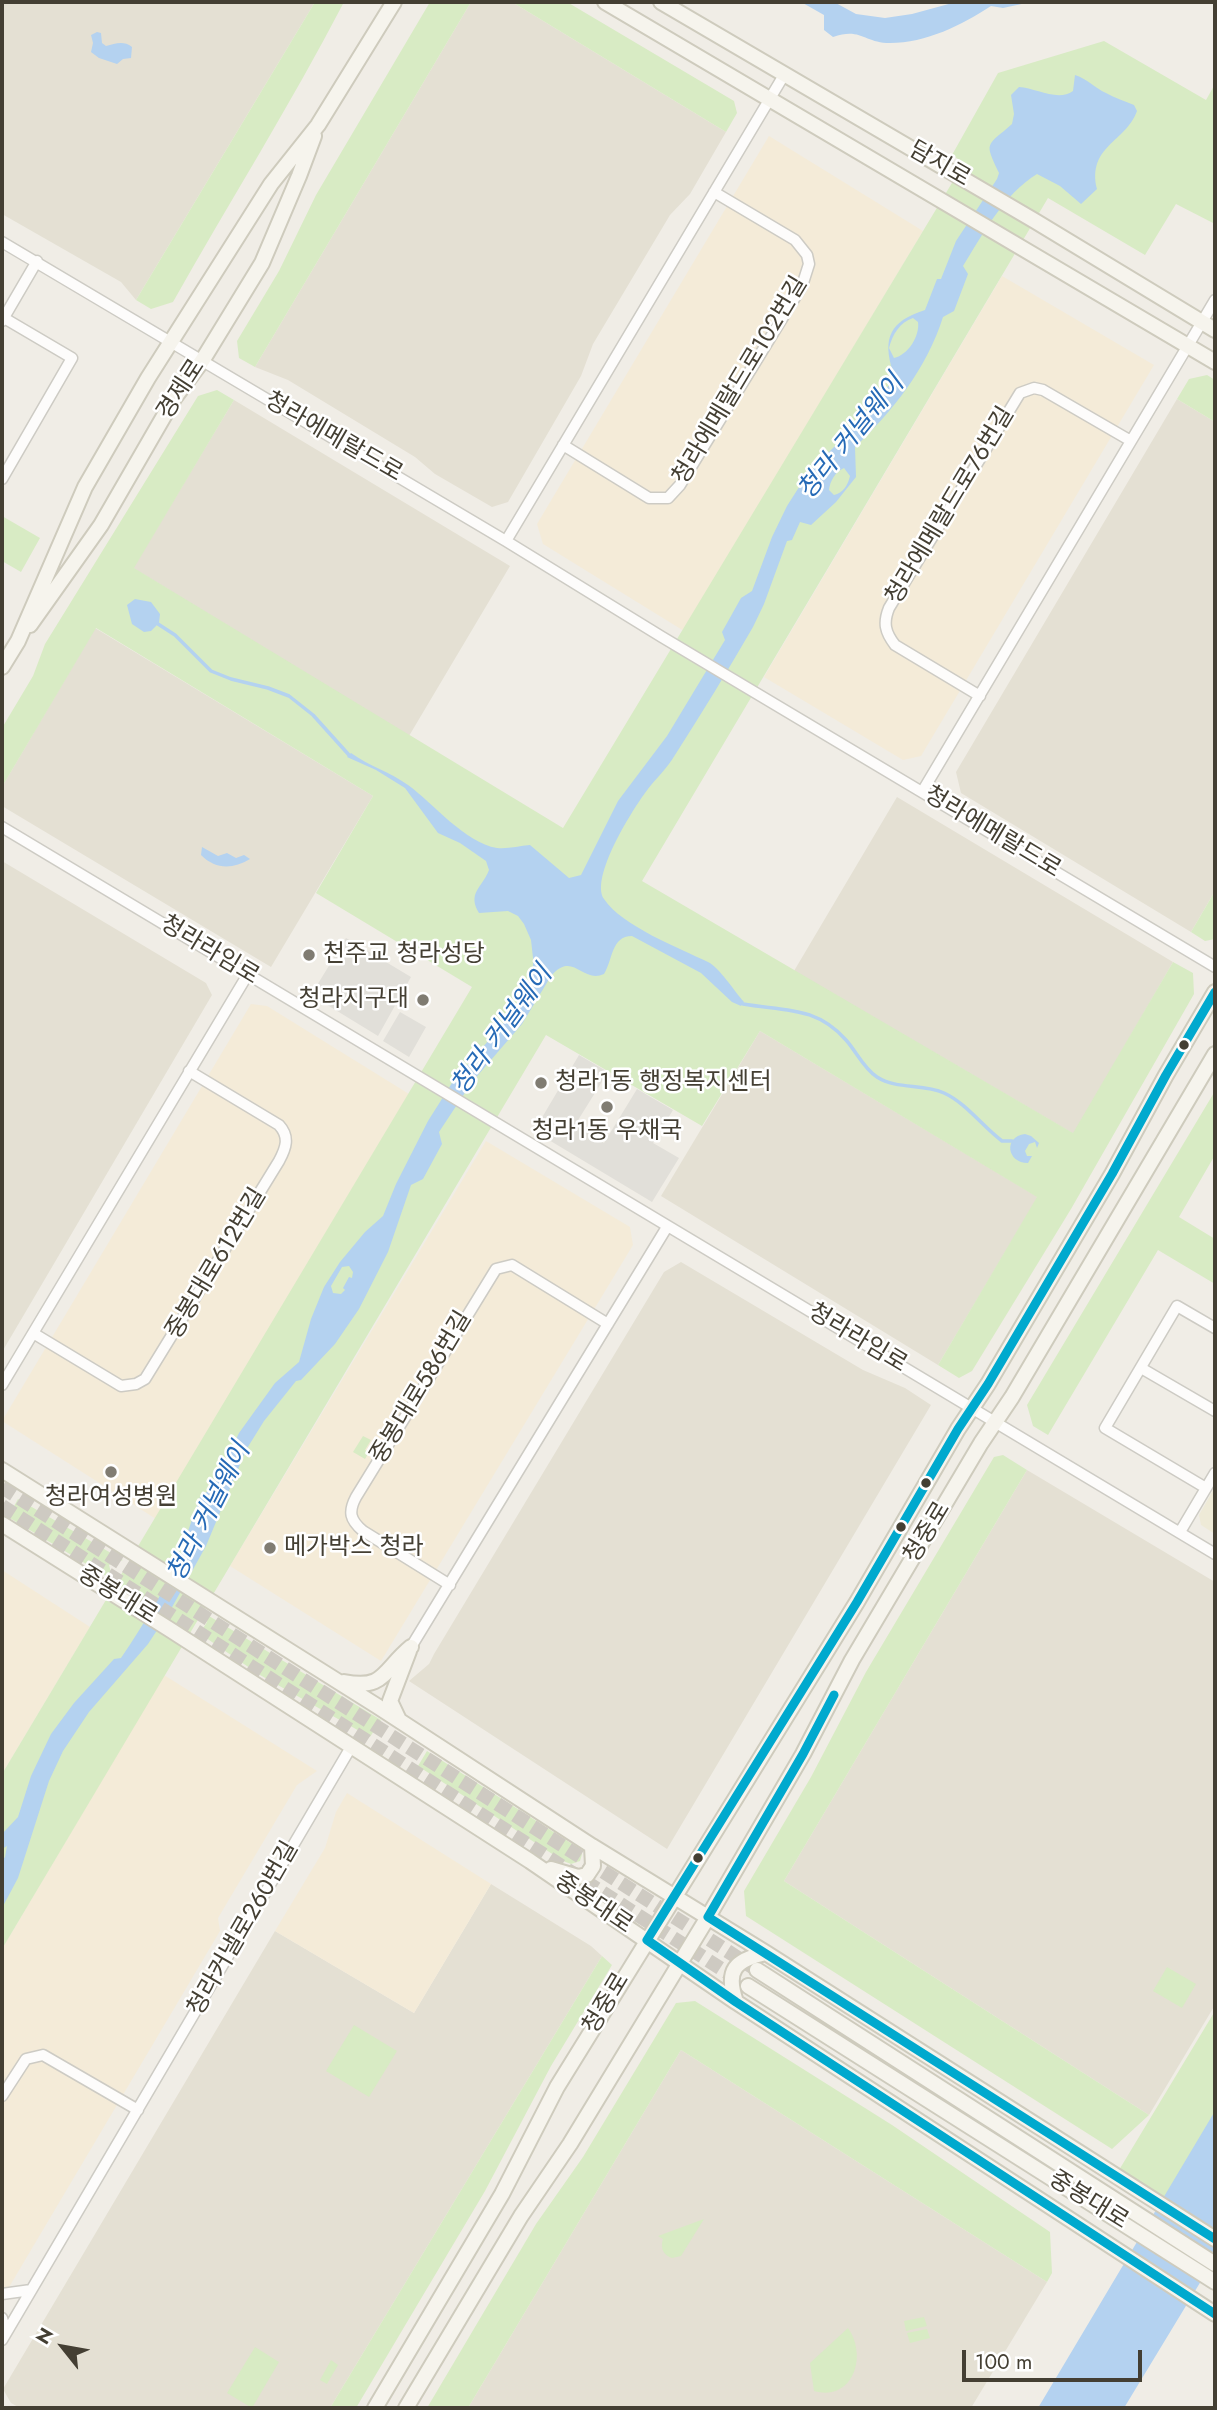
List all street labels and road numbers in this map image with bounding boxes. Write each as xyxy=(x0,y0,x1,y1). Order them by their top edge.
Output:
street label: 담지로 xyxy=(903,136,975,194)
street label: 청라에메랄드로102번길 xyxy=(667,272,815,490)
street label: 경제로 xyxy=(152,354,212,426)
street label: 청라에메랄드로 xyxy=(259,387,407,489)
street label: 청라에메랄드로76번길 xyxy=(881,402,1021,610)
street label: 청라에메랄드로 xyxy=(918,781,1066,885)
street label: 청라라임로 xyxy=(154,910,264,992)
street label: 중봉대로612번길 xyxy=(161,1183,273,1345)
street label: 청라라임로 xyxy=(802,1298,912,1380)
street label: 중봉대로586번길 xyxy=(365,1306,479,1470)
street label: 청중로 xyxy=(899,1497,957,1569)
street label: 중봉대로 xyxy=(72,1560,162,1632)
street label: 청라커낼로260번길 xyxy=(182,1837,306,2021)
street label: 중봉대로 xyxy=(548,1867,638,1941)
street label: 청중로 xyxy=(578,1968,636,2040)
street label: 중봉대로 xyxy=(1043,2165,1133,2237)

